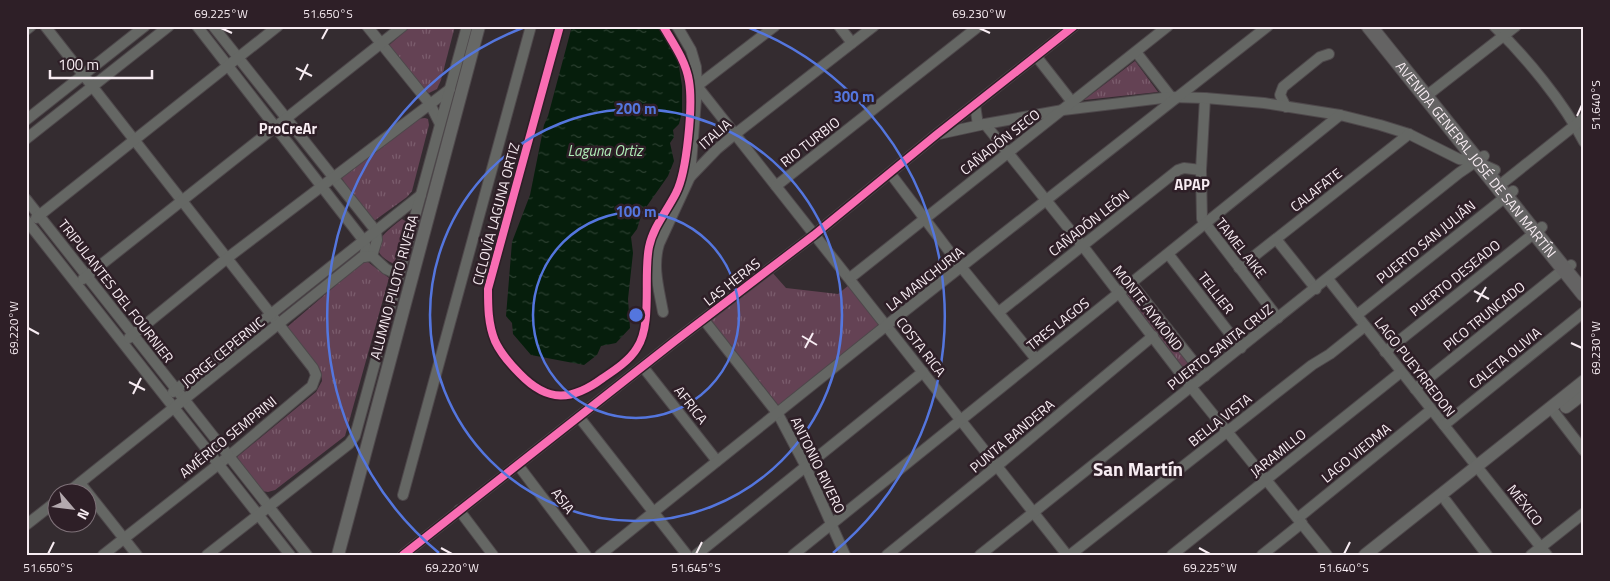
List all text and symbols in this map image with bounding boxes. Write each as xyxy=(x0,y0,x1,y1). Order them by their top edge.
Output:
text: 69.225°W xyxy=(194,4,248,23)
text: 51.650°S xyxy=(303,4,353,23)
text: 69.230°W xyxy=(952,4,1006,23)
scale bar xyxy=(50,48,152,80)
text: 100 m xyxy=(58,53,99,76)
street label: AVENIDA GENERAL JOSÉ DE SAN MARTÍN xyxy=(1391,56,1562,262)
text: 51.640°S xyxy=(1586,80,1605,130)
text: 300 m xyxy=(833,85,875,108)
text: 200 m xyxy=(615,97,657,120)
street label: CAÑADÓN SECO xyxy=(955,104,1044,180)
street label: RIO TURBIO xyxy=(775,112,844,172)
street label: ITALIA xyxy=(694,113,736,154)
district label: ProCreAr xyxy=(259,117,318,140)
water label: Laguna Ortiz xyxy=(568,139,644,162)
street label: CICLOVÍA LAGUNA ORTIZ xyxy=(466,140,525,287)
street label: CALAFATE xyxy=(1285,162,1346,217)
district label: APAP xyxy=(1174,173,1210,196)
street label: CAÑADÓN LEÓN xyxy=(1044,184,1134,261)
street label: PUERTO SAN JULIÁN xyxy=(1372,195,1480,288)
text: 100 m xyxy=(615,200,657,223)
street label: ALUMNO PILOTO RIVERA xyxy=(364,212,423,361)
street label: TAMEL AIKE xyxy=(1211,213,1272,283)
street label: TRIPULANTES DEL FOURNIER xyxy=(54,215,179,367)
street label: PUERTO DESEADO xyxy=(1405,234,1505,321)
street label: LA MANCHURIA xyxy=(881,241,969,316)
street label: LAS HERAS xyxy=(699,253,765,311)
street label: MONTE AYMOND xyxy=(1108,261,1188,355)
street label: TELLIER xyxy=(1193,267,1240,318)
street label: PICO TRUNCADO xyxy=(1438,276,1529,355)
street label: TRES LAGOS xyxy=(1022,292,1094,355)
street label: PUERTO SANTA CRUZ xyxy=(1162,299,1277,395)
text: 69.220°W xyxy=(4,301,23,355)
centre of rings xyxy=(627,306,645,324)
street label: JORGE CEPERNIC xyxy=(176,311,269,392)
street label: COSTA RICA xyxy=(891,312,952,381)
street label: LAGO PUEYRREDON xyxy=(1370,312,1461,421)
street label: CALETA OLIVIA xyxy=(1464,321,1546,393)
text: 69.230°W xyxy=(1586,321,1605,375)
street label: AFRICA xyxy=(670,381,714,429)
street label: BELLA VISTA xyxy=(1184,388,1256,451)
street label: AMÉRICO SEMPRINI xyxy=(174,391,281,483)
street label: PUNTA BANDERA xyxy=(965,393,1059,477)
street label: ANTONIO RIVERO xyxy=(786,413,851,517)
street label: LAGO VIEDMA xyxy=(1316,418,1396,487)
street label: JARAMILLO xyxy=(1245,423,1310,482)
district label: San Martín xyxy=(1093,454,1183,483)
street label: MÉXICO xyxy=(1503,480,1548,530)
street label: ASIA xyxy=(547,483,580,519)
north arrow xyxy=(48,484,98,534)
text: N xyxy=(72,505,95,524)
text: 51.650°S xyxy=(23,558,73,577)
text: 69.220°W xyxy=(425,558,479,577)
text: 51.645°S xyxy=(671,558,721,577)
text: 69.225°W xyxy=(1183,558,1237,577)
text: 51.640°S xyxy=(1319,558,1369,577)

